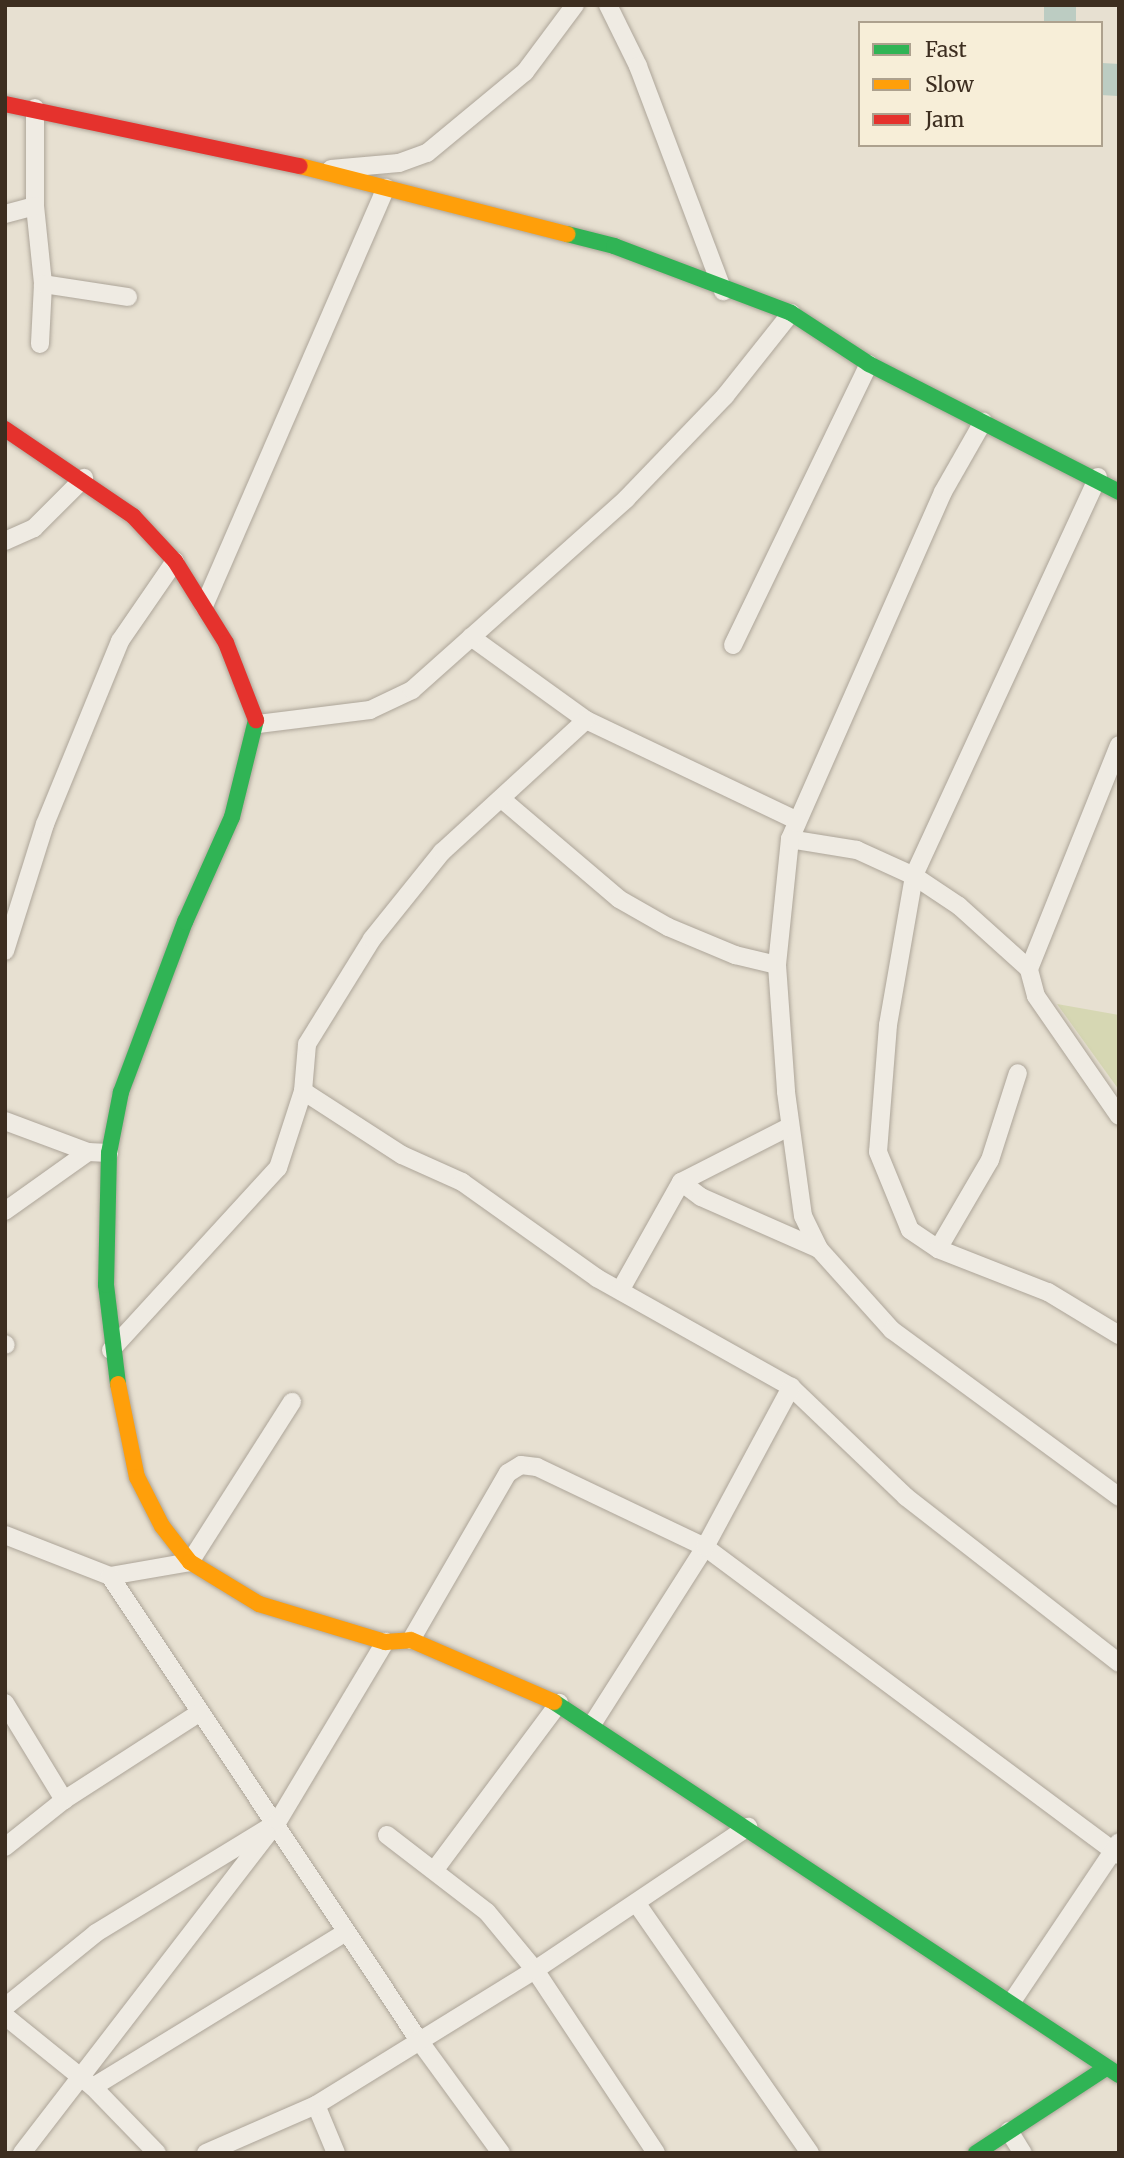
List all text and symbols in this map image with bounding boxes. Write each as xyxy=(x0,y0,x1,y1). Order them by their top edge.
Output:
legend xyxy=(858,21,1103,147)
text: Fast xyxy=(925,36,967,63)
text: Slow xyxy=(925,71,974,98)
text: Jam xyxy=(925,106,964,133)

